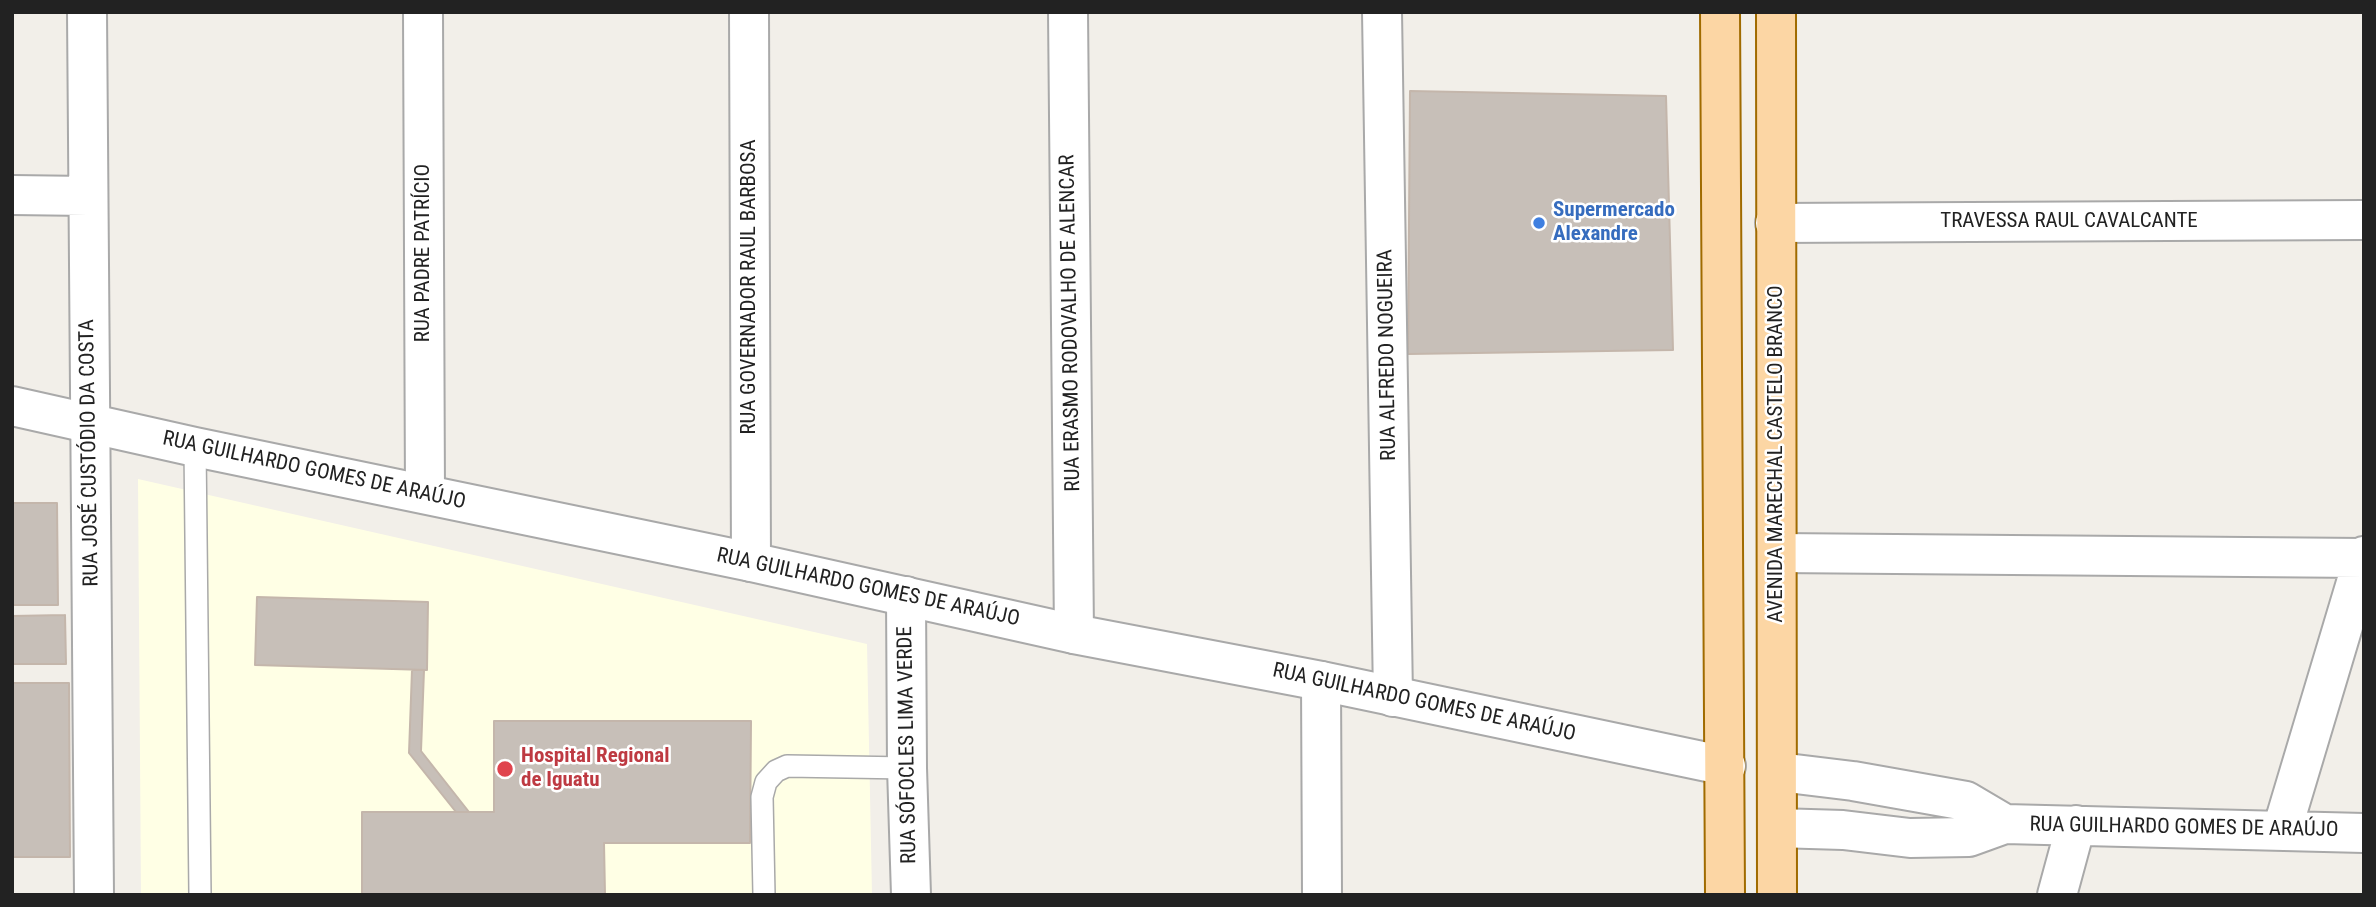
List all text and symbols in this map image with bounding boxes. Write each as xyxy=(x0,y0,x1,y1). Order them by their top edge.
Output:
street label: RUA GOVERNADOR RAUL BARBOSA xyxy=(737,139,763,435)
street label: RUA ERASMO RODOVALHO DE ALENCAR xyxy=(1055,154,1087,492)
street label: RUA PADRE PATRÍCIO xyxy=(411,164,437,342)
place label: Supermercado Alexandre xyxy=(1553,198,1675,248)
street label: TRAVESSA RAUL CAVALCANTE xyxy=(1940,209,2198,235)
marker: Supermercado Alexandre xyxy=(1531,215,1547,231)
street label: RUA ALFREDO NOGUEIRA xyxy=(1374,249,1402,461)
street label: AVENIDA MARECHAL CASTELO BRANCO xyxy=(1764,285,1790,623)
street label: RUA JOSÉ CUSTÓDIO DA COSTA xyxy=(75,319,105,587)
street label: RUA GUILHARDO GOMES DE ARAÚJO xyxy=(160,427,468,515)
street label: RUA GUILHARDO GOMES DE ARAÚJO xyxy=(714,544,1022,632)
street label: RUA SÓFOCLES LIMA VERDE xyxy=(893,626,923,864)
street label: RUA GUILHARDO GOMES DE ARAÚJO xyxy=(1270,659,1578,747)
place label: Hospital Regional de Iguatu xyxy=(521,744,670,794)
marker: Hospital Regional de Iguatu xyxy=(495,759,515,779)
street label: RUA GUILHARDO GOMES DE ARAÚJO xyxy=(2029,813,2339,843)

